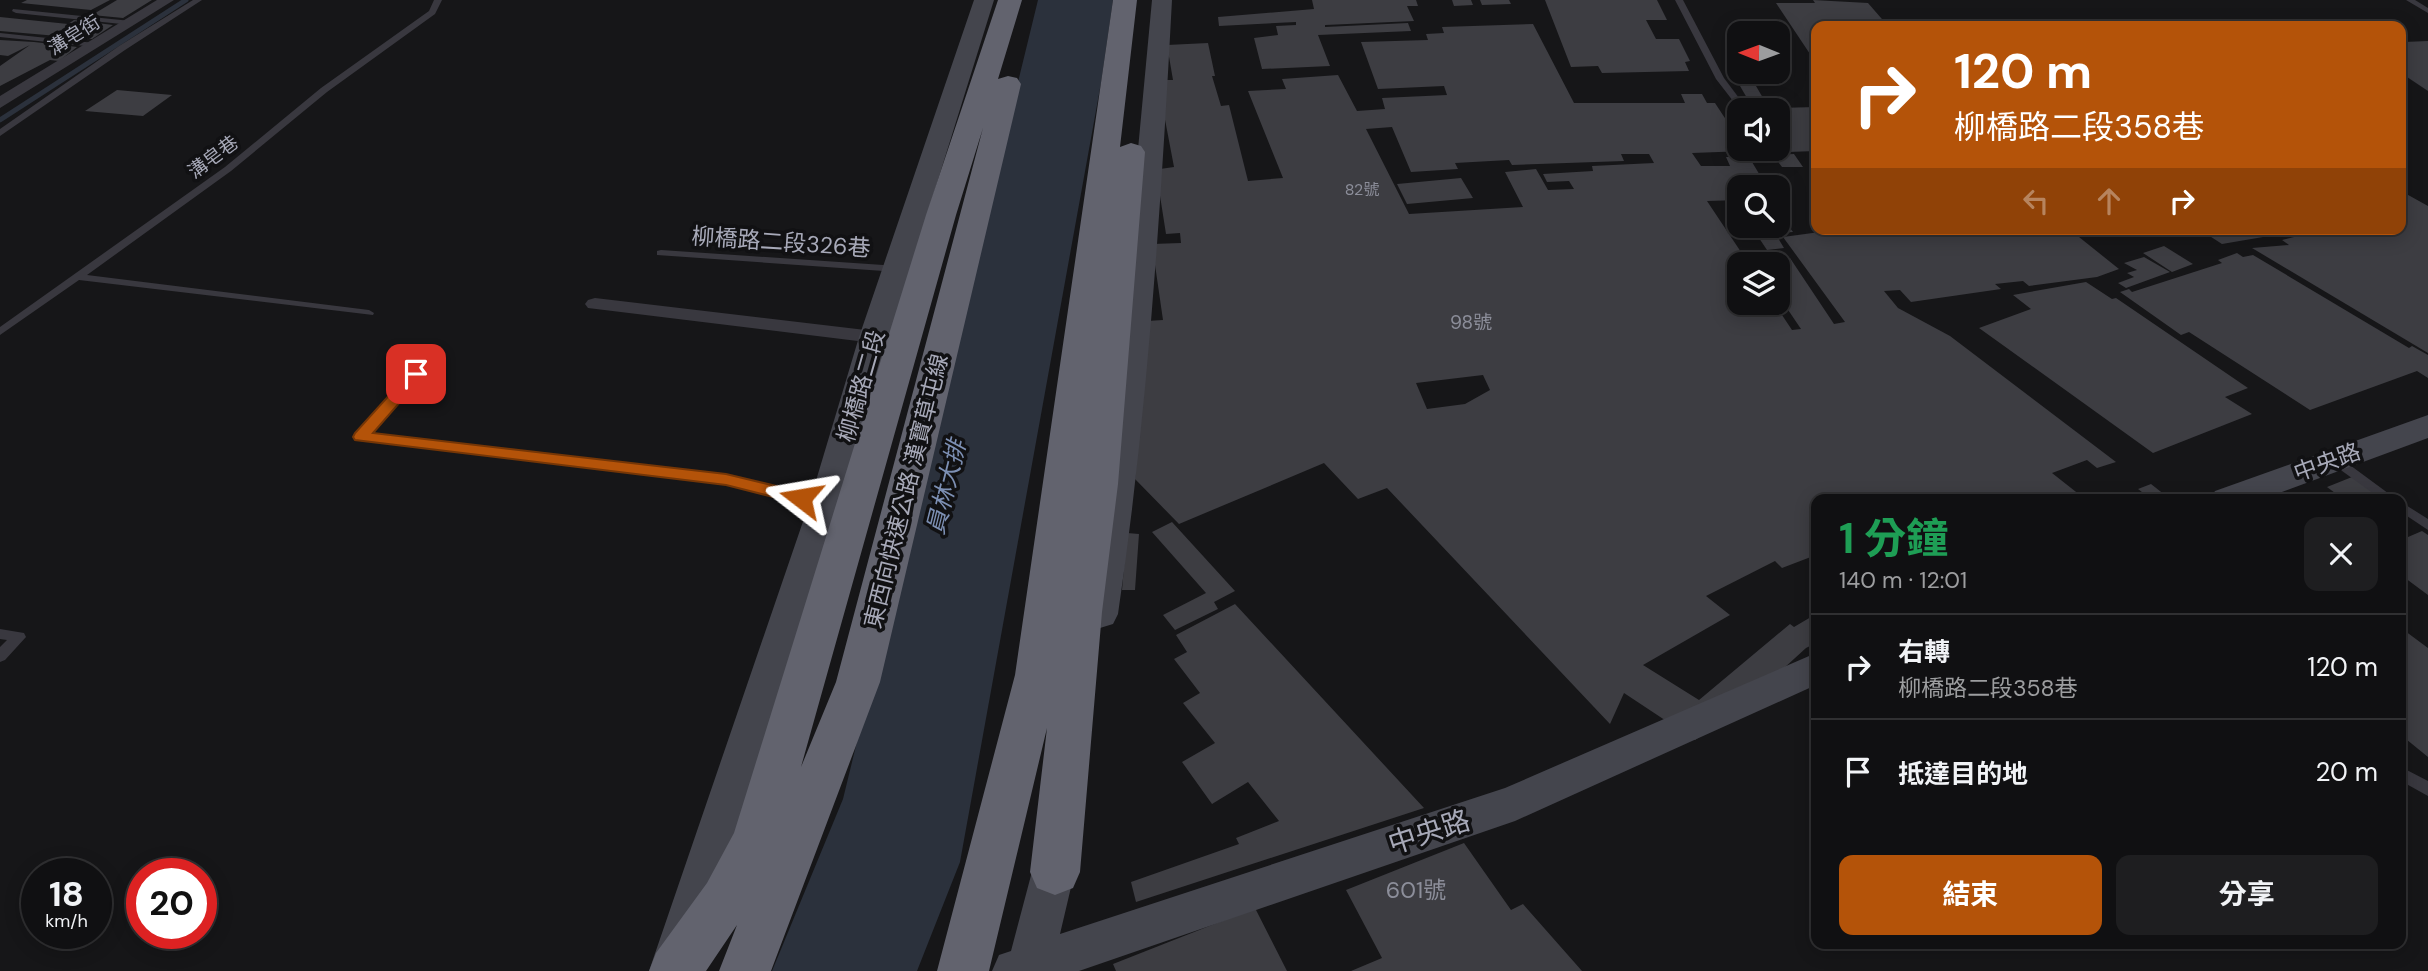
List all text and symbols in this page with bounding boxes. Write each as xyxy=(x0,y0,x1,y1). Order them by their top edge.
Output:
street label: 溝皂街 xyxy=(43,9,105,61)
north arrow xyxy=(1727,21,1790,84)
map controls xyxy=(1727,21,1790,315)
text: 120 m xyxy=(1954,39,2092,103)
icon: right xyxy=(1839,49,1930,140)
button: sound xyxy=(1727,98,1790,161)
text: 柳橋路二段358巷 xyxy=(1954,106,2204,148)
street label: 溝皂巷 xyxy=(183,130,243,184)
button: search xyxy=(1727,175,1790,238)
house number: 82號 xyxy=(1345,179,1379,200)
icon: left xyxy=(2017,182,2055,220)
icon: ahead xyxy=(2090,182,2128,220)
icon: right xyxy=(2163,182,2201,220)
street label: 柳橋路二段326巷 xyxy=(691,221,871,263)
button: layers xyxy=(1727,252,1790,315)
house number: 98號 xyxy=(1450,310,1492,335)
street label: 柳橋路二段 xyxy=(831,327,891,445)
pin xyxy=(386,344,446,404)
street label: 東西向快速公路 漢寶草屯線 xyxy=(857,350,955,632)
icon: arrive xyxy=(397,355,435,393)
water label: 員林大排 xyxy=(919,434,973,537)
street label: 中央路 xyxy=(2289,436,2365,488)
position arrow xyxy=(764,461,838,535)
text: 1 分鐘 xyxy=(1839,511,1948,566)
button: close xyxy=(2304,517,2378,591)
text: 140 m · 12:01 xyxy=(1839,565,1967,595)
text: 右轉 xyxy=(1898,635,1950,669)
icon: right xyxy=(1839,648,1877,686)
text: 120 m xyxy=(2307,650,2378,684)
text: 柳橋路二段358巷 xyxy=(1898,673,2078,703)
icon: arrive xyxy=(1839,753,1877,791)
text: 20 m xyxy=(2315,755,2378,789)
text: 抵達目的地 xyxy=(1898,757,2028,791)
street label: 中央路 xyxy=(1383,801,1475,863)
button: 結束 xyxy=(1839,855,2102,935)
button: 分享 xyxy=(2116,855,2378,935)
speed limit sign: 20 xyxy=(126,858,217,949)
text: 18 xyxy=(49,871,84,917)
house number: 601號 xyxy=(1386,875,1446,905)
text: km/h xyxy=(45,909,88,933)

